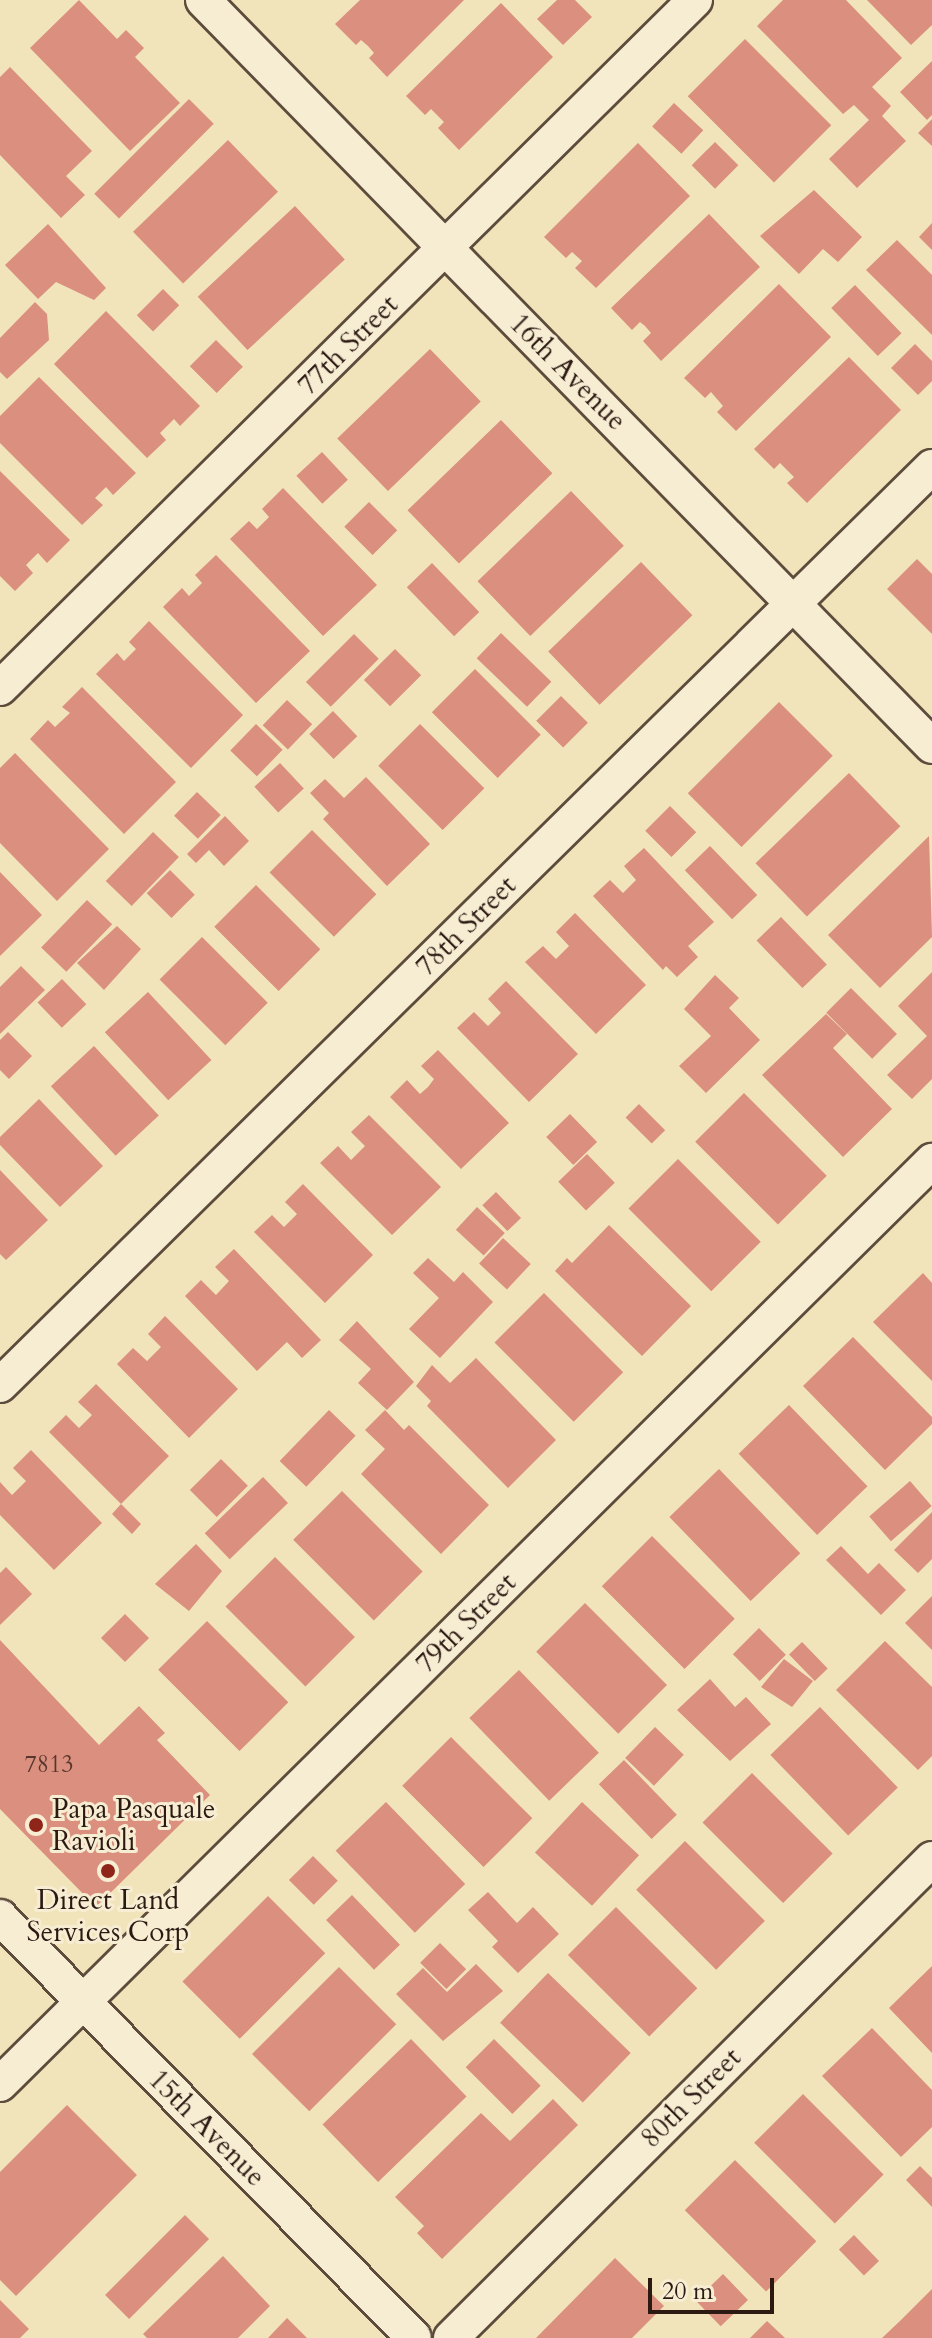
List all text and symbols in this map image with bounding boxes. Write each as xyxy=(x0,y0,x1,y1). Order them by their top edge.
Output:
street label: 77th Street xyxy=(291,288,405,402)
street label: 16th Avenue xyxy=(503,307,633,437)
street label: 78th Street xyxy=(409,869,523,983)
street label: 79th Street xyxy=(409,1566,523,1680)
house number: 7813 xyxy=(24,1751,74,1779)
place label: Papa Pasquale Ravioli xyxy=(52,1792,215,1858)
marker: Papa Pasquale Ravioli xyxy=(27,1816,45,1834)
marker: Direct Land Services Corp xyxy=(99,1862,117,1880)
place label: Direct Land Services Corp xyxy=(26,1883,190,1949)
street label: 80th Street xyxy=(634,2041,748,2155)
street label: 15th Avenue xyxy=(142,2063,272,2193)
scale bar xyxy=(652,2262,778,2312)
text: 20 m xyxy=(662,2275,713,2308)

